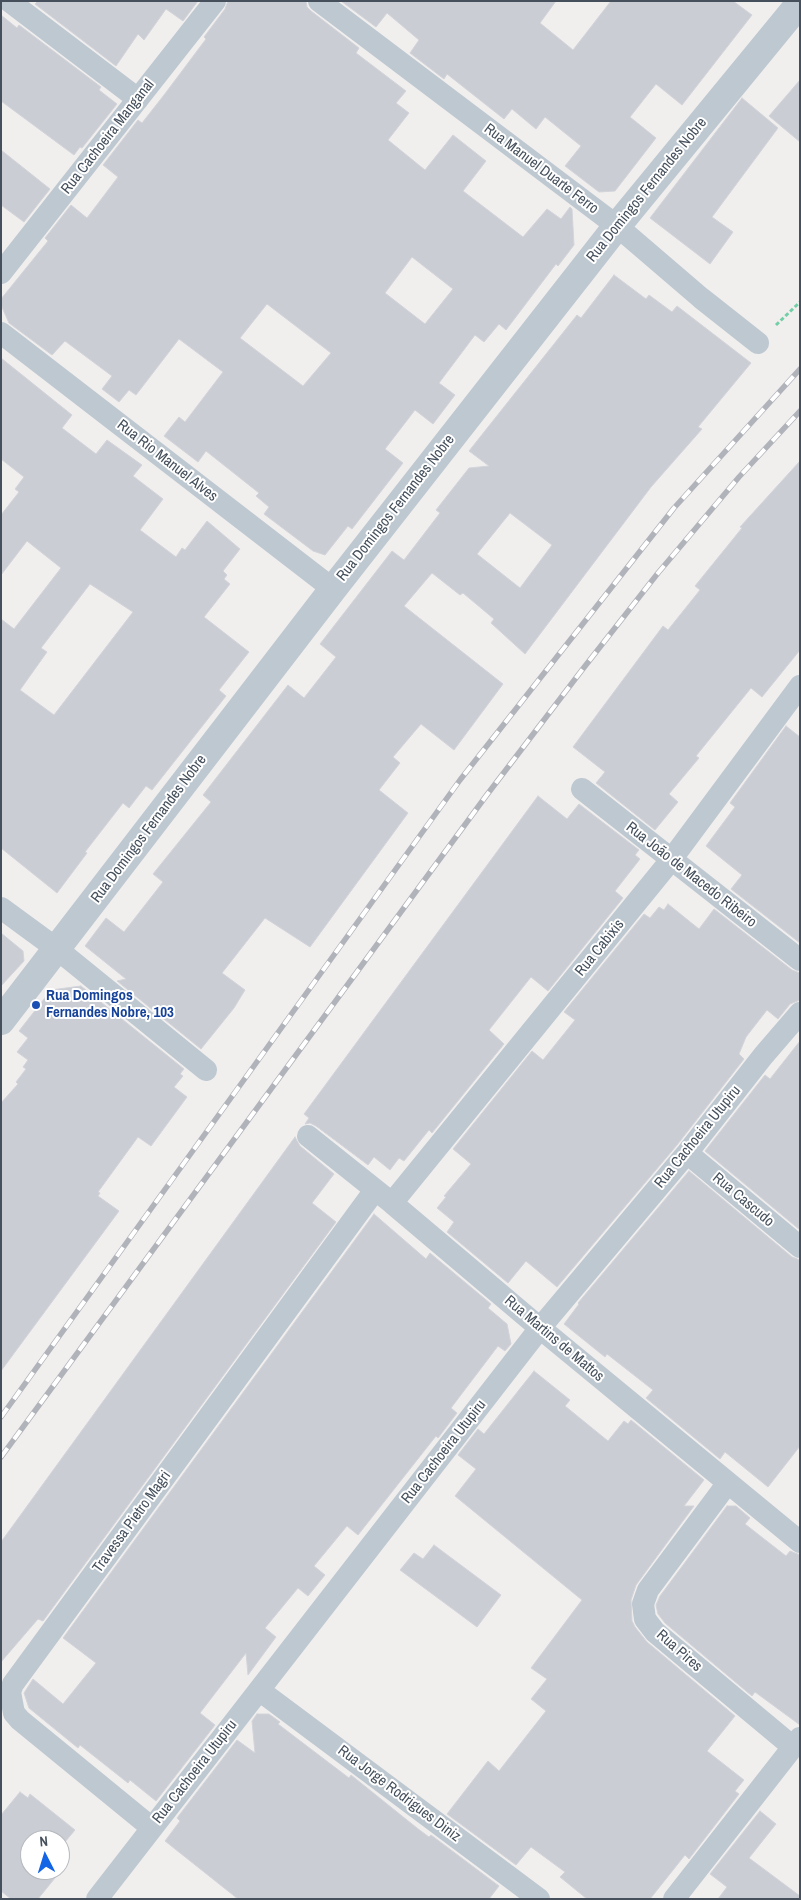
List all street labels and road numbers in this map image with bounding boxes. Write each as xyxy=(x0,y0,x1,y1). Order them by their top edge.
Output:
street label: Rua Cachoeira Manganal xyxy=(58,76,158,198)
street label: Rua Domingos Fernandes Nobre xyxy=(583,114,711,266)
street label: Rua Manuel Duarte Ferro xyxy=(480,120,602,218)
street label: Rua Rio Manuel Alves xyxy=(113,416,221,506)
street label: Rua Domingos Fernandes Nobre xyxy=(333,431,459,585)
street label: Rua Domingos Fernandes Nobre xyxy=(87,751,211,907)
street label: Rua João de Macedo Ribeiro xyxy=(622,818,760,932)
street label: Rua Cabixis xyxy=(572,916,628,980)
street label: Rua Cachoeira Utupiru xyxy=(651,1082,745,1192)
street label: Rua Cascudo xyxy=(709,1169,777,1231)
street label: Rua Martins de Mattos xyxy=(501,1292,607,1386)
street label: Rua Cachoeira Utupiru xyxy=(398,1397,490,1507)
street label: Travessa Pietro Magri xyxy=(89,1468,175,1576)
street label: Rua Pires xyxy=(652,1626,706,1676)
street label: Rua Cachoeira Utupiru xyxy=(149,1717,241,1827)
street label: Rua Jorge Rodrigues Diniz xyxy=(334,1742,464,1846)

